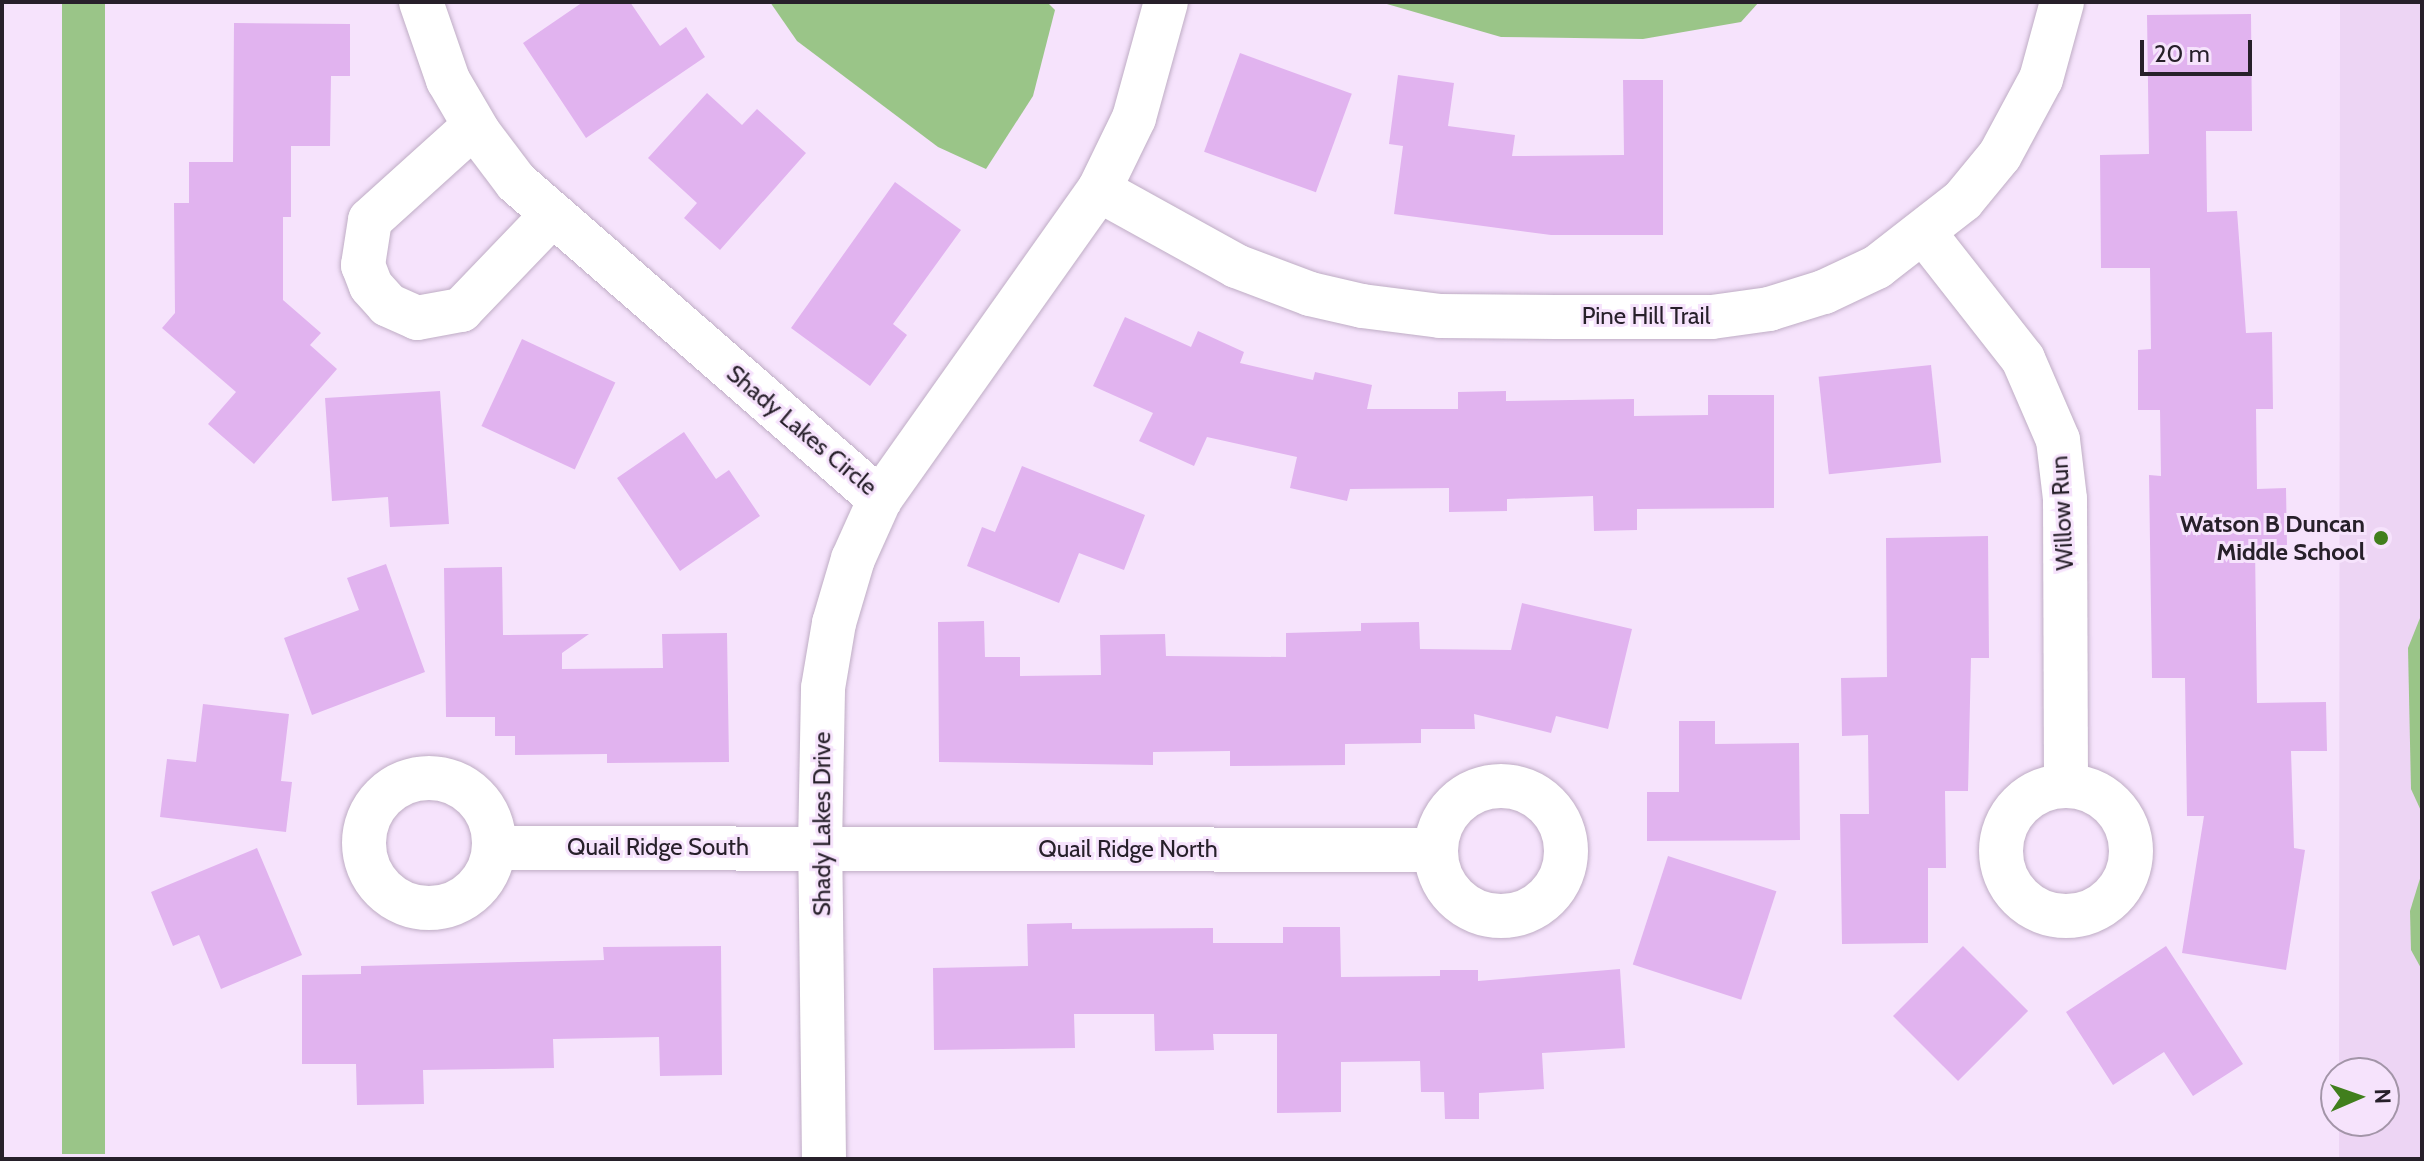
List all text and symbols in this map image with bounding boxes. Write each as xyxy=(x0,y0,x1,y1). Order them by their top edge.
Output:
scale bar xyxy=(2144,24,2256,74)
text: 20 m xyxy=(2154,39,2210,68)
street label: Pine Hill Trail xyxy=(1582,302,1710,330)
street label: Shady Lakes Circle xyxy=(721,359,883,501)
street label: Willow Run xyxy=(2045,455,2079,571)
place label: Watson B Duncan Middle School xyxy=(2180,510,2365,566)
marker: Watson B Duncan Middle School xyxy=(2372,529,2390,547)
street label: Shady Lakes Drive xyxy=(808,732,836,916)
street label: Quail Ridge South xyxy=(567,833,749,861)
street label: Quail Ridge North xyxy=(1038,835,1218,863)
north arrow xyxy=(2320,1057,2400,1137)
text: N xyxy=(2369,1088,2396,1104)

